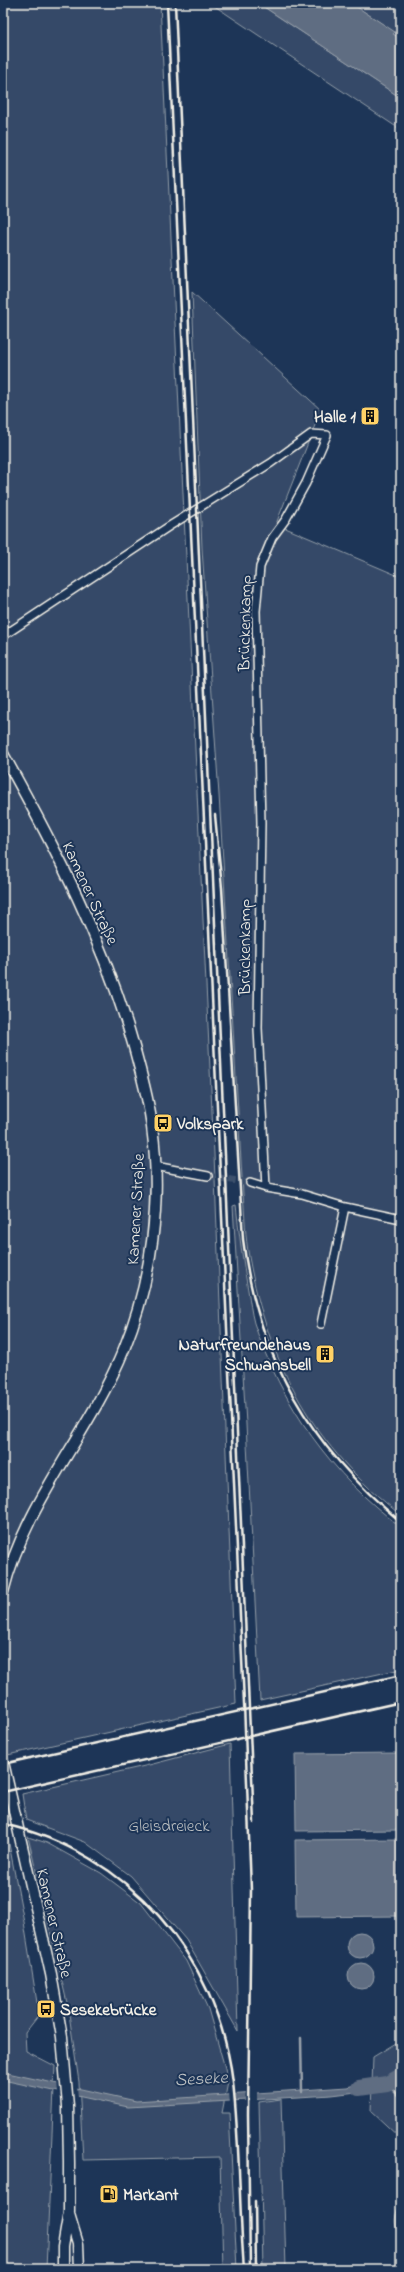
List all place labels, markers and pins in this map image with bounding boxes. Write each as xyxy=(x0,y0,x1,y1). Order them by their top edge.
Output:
place label: Halle 1 xyxy=(314,405,357,430)
building icon: Halle 1 xyxy=(359,405,381,427)
bus stop icon: Volkspark xyxy=(152,1112,174,1134)
place label: Volkspark xyxy=(176,1112,244,1137)
place label: Naturfreundehaus Schwansbell xyxy=(179,1333,311,1378)
building icon: Naturfreundehaus Schwansbell xyxy=(314,1343,336,1365)
bus stop icon: Sesekebrücke xyxy=(35,1998,57,2020)
place label: Sesekebrücke xyxy=(60,1998,158,2023)
fuel station icon: Markant xyxy=(98,2183,120,2205)
place label: Markant xyxy=(123,2183,179,2208)

